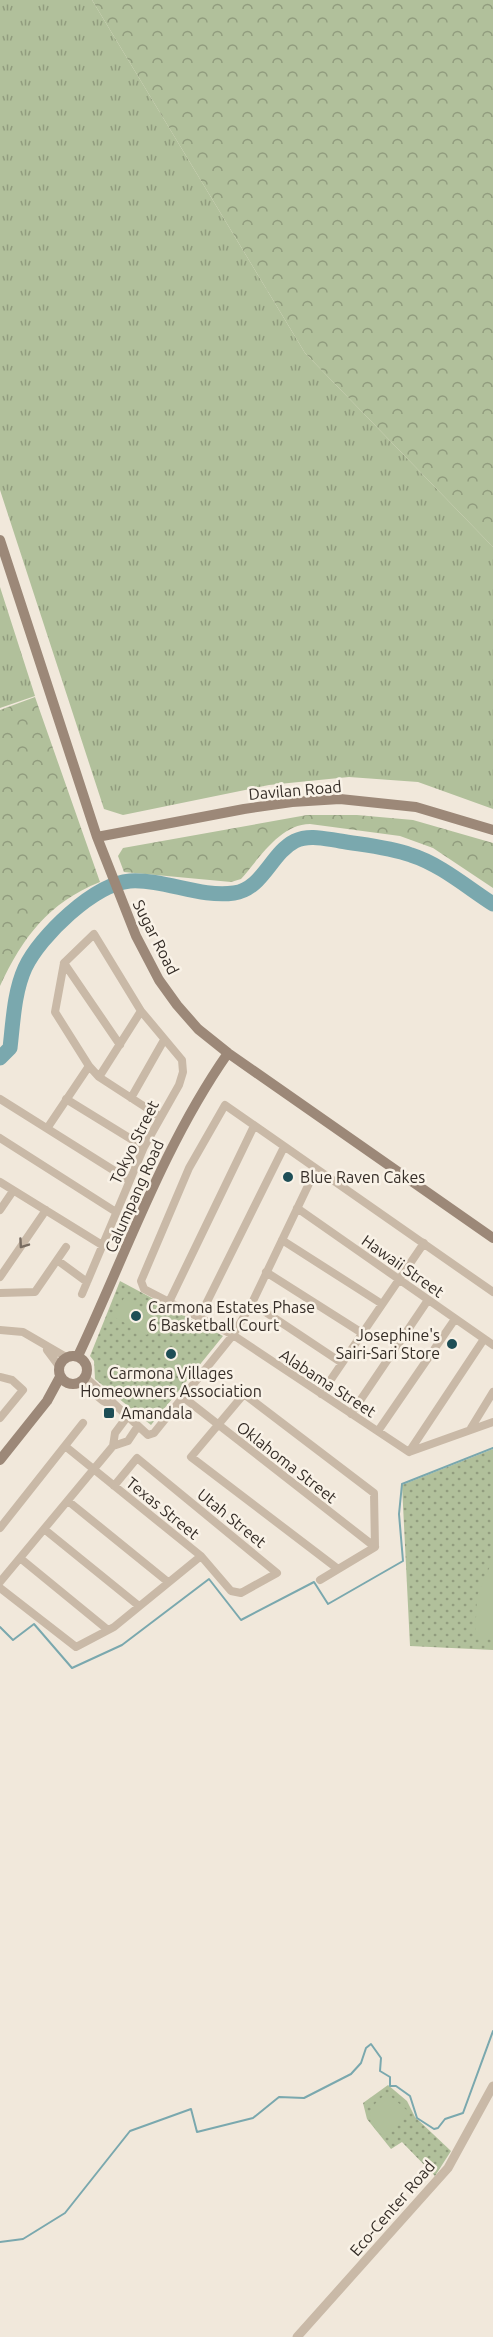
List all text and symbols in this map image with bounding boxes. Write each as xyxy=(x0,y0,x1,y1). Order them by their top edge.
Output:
street label: Davilan Road xyxy=(248,777,342,803)
street label: Sugar Road xyxy=(129,897,183,977)
street label: Tokyo Street xyxy=(106,1097,162,1187)
street label: Calumpang Road xyxy=(101,1137,167,1255)
place label: Blue Raven Cakes xyxy=(300,1168,425,1186)
marker: Blue Raven Cakes xyxy=(281,1170,295,1184)
street label: Hawaii Street xyxy=(358,1231,448,1301)
one-way arrow xyxy=(19,1237,30,1248)
place label: Carmona Estates Phase 6 Basketball Court xyxy=(148,1298,315,1334)
marker: Carmona Estates Phase 6 Basketball Court xyxy=(129,1309,143,1323)
place label: Josephine's Sairi-Sari Store xyxy=(336,1326,440,1362)
marker: Josephine's Sairi-Sari Store xyxy=(445,1337,459,1351)
street label: Alabama Street xyxy=(277,1345,380,1421)
marker: Carmona Villages Homeowners Association xyxy=(164,1347,178,1361)
place label: Carmona Villages Homeowners Association xyxy=(80,1364,262,1400)
place label: Amandala xyxy=(121,1404,193,1422)
marker: Amandala xyxy=(102,1406,116,1420)
street label: Oklahoma Street xyxy=(233,1417,341,1507)
street label: Texas Street xyxy=(123,1473,204,1543)
street label: Utah Street xyxy=(194,1485,270,1552)
street label: Eco-Center Road xyxy=(346,2157,438,2259)

